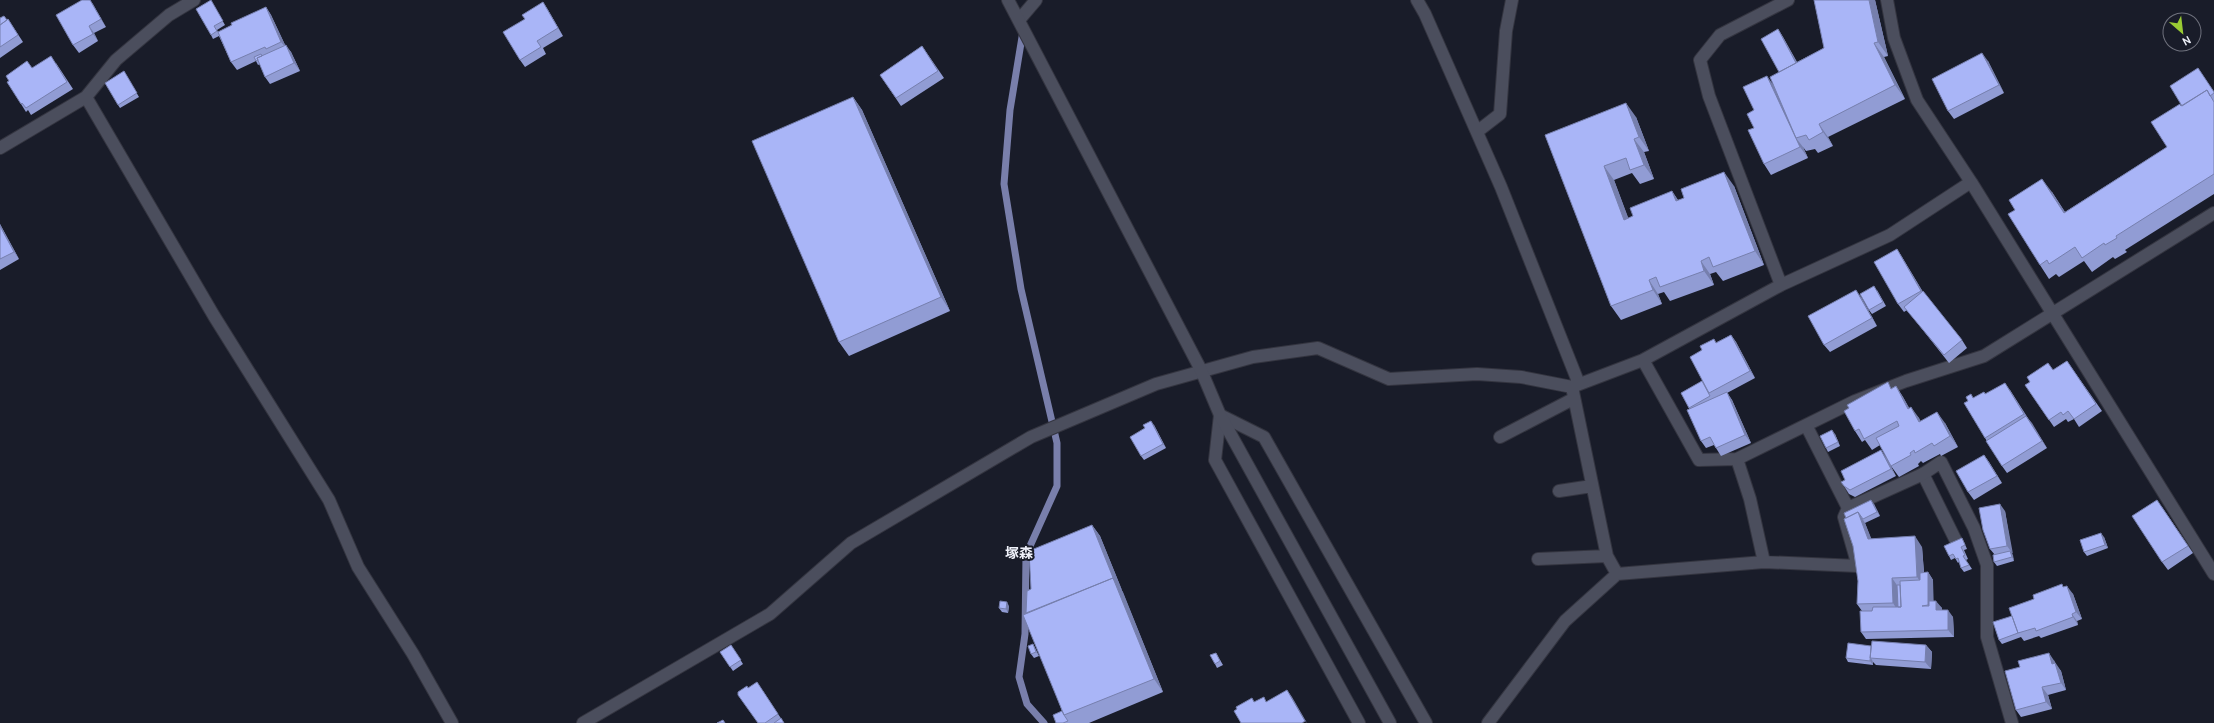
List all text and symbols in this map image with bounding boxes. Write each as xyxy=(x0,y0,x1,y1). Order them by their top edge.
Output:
north arrow xyxy=(2162,12,2202,52)
text: N xyxy=(2180,33,2193,49)
district label: 塚森 xyxy=(1005,544,1033,562)

